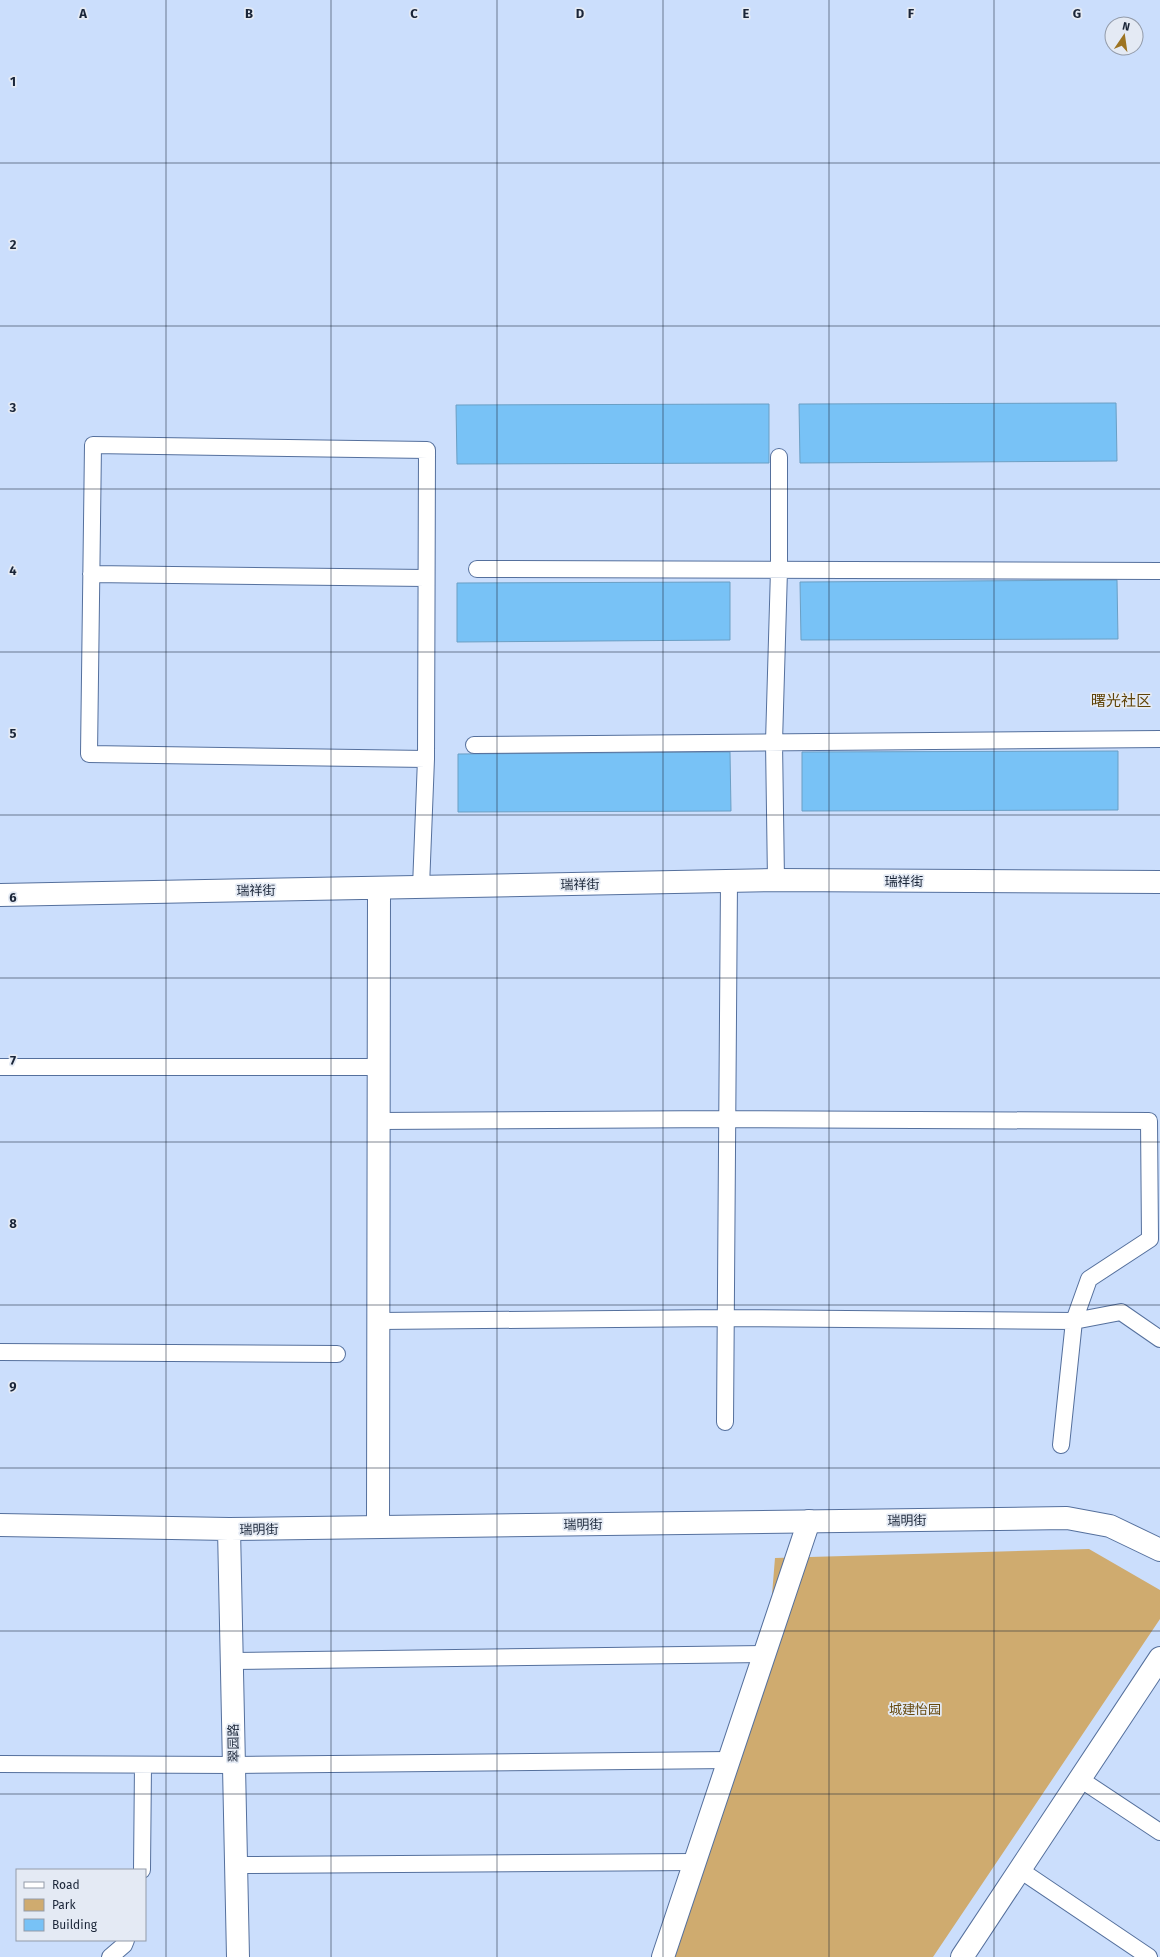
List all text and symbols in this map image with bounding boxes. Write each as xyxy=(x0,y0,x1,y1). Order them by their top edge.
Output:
text: A xyxy=(78,6,87,21)
text: B xyxy=(245,6,253,21)
text: C xyxy=(410,6,418,21)
text: D xyxy=(576,6,585,21)
text: E xyxy=(743,6,750,21)
text: F xyxy=(908,6,915,21)
text: G xyxy=(1073,6,1081,21)
north arrow xyxy=(1104,16,1144,56)
text: N xyxy=(1121,20,1131,34)
text: 1 xyxy=(10,74,16,89)
text: 2 xyxy=(10,237,17,252)
text: 3 xyxy=(9,400,17,415)
text: 4 xyxy=(9,563,17,578)
district label: 曙光社区 xyxy=(1091,692,1151,710)
text: 5 xyxy=(10,726,17,741)
street label: 瑞祥街 xyxy=(884,874,924,889)
street label: 瑞祥街 xyxy=(560,877,600,892)
street label: 瑞祥街 xyxy=(236,883,276,898)
text: 6 xyxy=(9,890,17,905)
text: 7 xyxy=(10,1053,16,1068)
text: 8 xyxy=(9,1216,17,1231)
text: 9 xyxy=(9,1379,17,1394)
street label: 瑞明街 xyxy=(887,1513,927,1528)
street label: 瑞明街 xyxy=(563,1517,603,1532)
street label: 瑞明街 xyxy=(239,1522,279,1537)
park label: 城建怡园 xyxy=(889,1702,941,1717)
street label: 翠园路 xyxy=(226,1723,241,1763)
legend xyxy=(16,1869,146,1941)
text: Road xyxy=(52,1878,80,1892)
text: Park xyxy=(52,1898,76,1912)
text: Building xyxy=(52,1918,98,1932)

